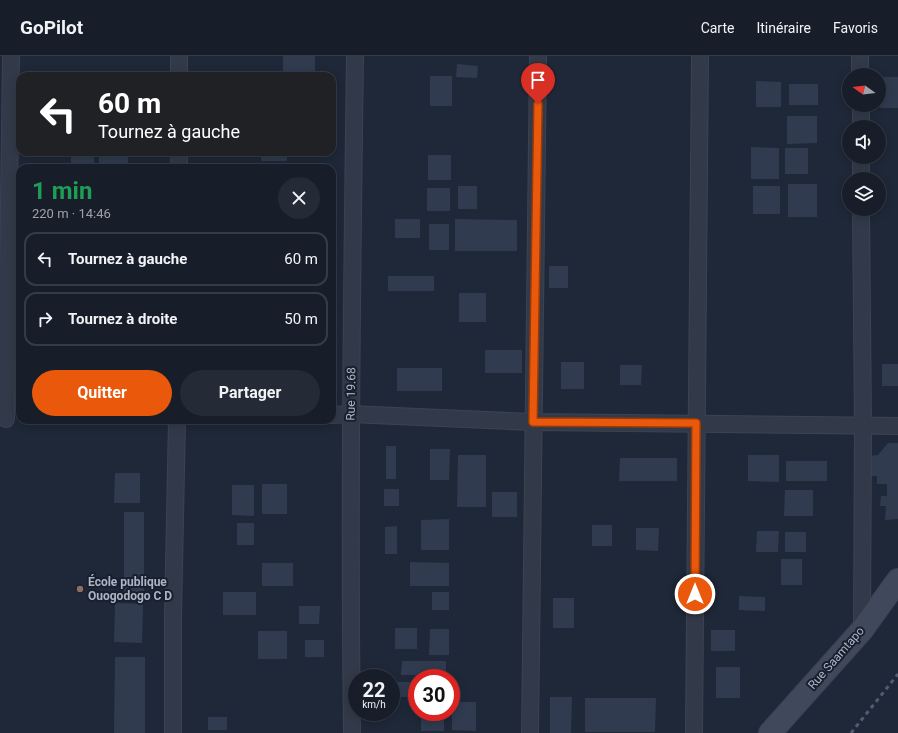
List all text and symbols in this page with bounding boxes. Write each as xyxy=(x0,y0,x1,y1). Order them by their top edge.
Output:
text: GoPilot xyxy=(20,16,83,39)
text: Carte xyxy=(701,20,734,36)
text: Itinéraire xyxy=(756,20,811,36)
text: Favoris xyxy=(833,20,878,36)
pin xyxy=(521,63,555,104)
north arrow xyxy=(842,68,886,112)
map controls xyxy=(842,68,886,216)
icon: arrive xyxy=(527,69,549,91)
text: 60 m xyxy=(98,87,161,120)
icon: left xyxy=(32,88,84,140)
button: sound xyxy=(842,120,886,164)
text: Tournez à gauche xyxy=(98,121,240,142)
button: layers xyxy=(842,172,886,216)
text: 1 min xyxy=(32,177,92,205)
button: close xyxy=(278,177,320,219)
text: 220 m · 14:46 xyxy=(32,206,111,221)
icon: left xyxy=(34,248,56,270)
text: Tournez à gauche xyxy=(68,250,187,268)
text: 60 m xyxy=(284,250,318,268)
icon: right xyxy=(34,308,56,330)
text: Tournez à droite xyxy=(68,310,177,328)
text: 50 m xyxy=(284,310,318,328)
street label: Rue 19.68 xyxy=(344,367,358,421)
button: Quitter xyxy=(32,370,172,416)
button: Partager xyxy=(180,370,320,416)
position arrow xyxy=(674,573,716,615)
place label: École publique Ouogodogo C D xyxy=(88,574,172,603)
marker: École publique Ouogodogo C D xyxy=(75,584,85,594)
street label: Rue Saamtapo xyxy=(805,624,867,692)
speed limit sign: 30 xyxy=(408,669,460,721)
text: 22 xyxy=(363,678,385,702)
text: km/h xyxy=(362,699,386,710)

